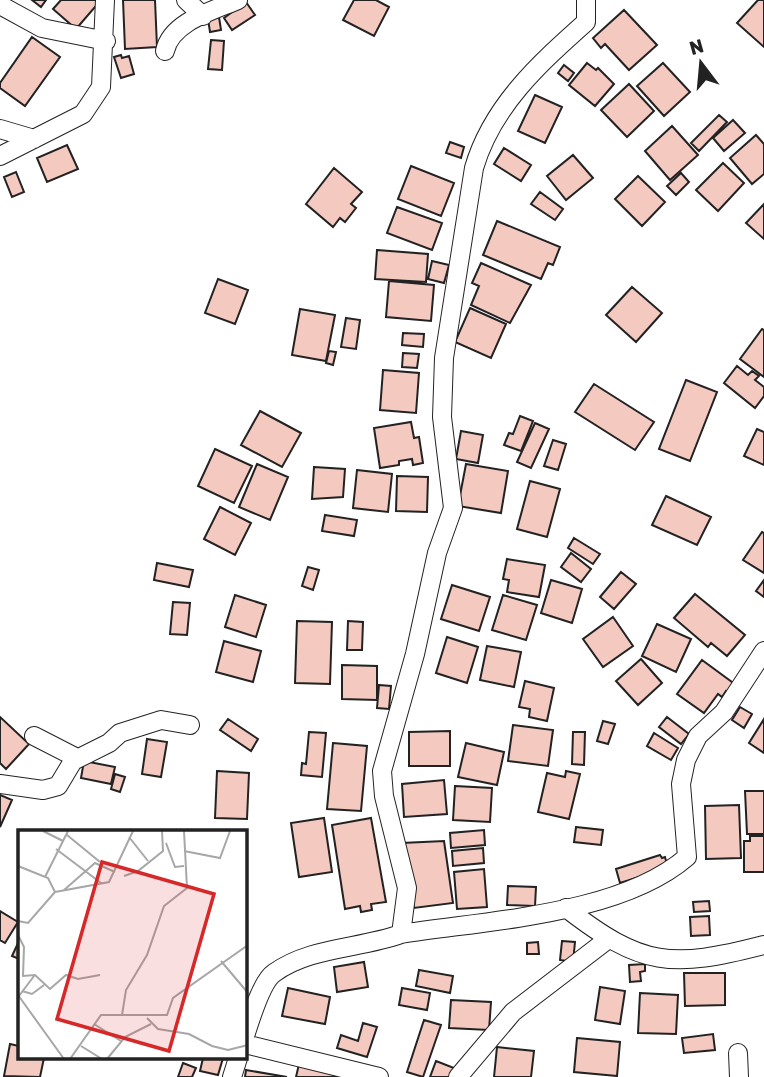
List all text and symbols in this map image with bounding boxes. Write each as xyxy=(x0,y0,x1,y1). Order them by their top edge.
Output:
north arrow xyxy=(666,28,736,98)
text: N xyxy=(687,34,706,60)
inset map xyxy=(18,830,247,1060)

